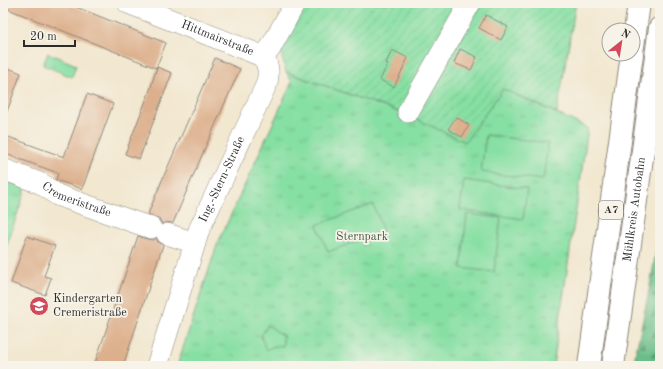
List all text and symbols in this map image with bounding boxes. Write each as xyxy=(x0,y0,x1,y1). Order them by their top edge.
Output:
street label: Hittmairstraße xyxy=(179,19,256,58)
scale bar xyxy=(24,22,75,48)
north arrow xyxy=(601,22,641,62)
text: N xyxy=(619,28,632,42)
text: 20 m xyxy=(30,31,57,43)
street label: Ing.-Stern-Straße xyxy=(197,134,248,224)
street label: Mühlkreis Autobahn xyxy=(622,156,648,263)
street label: Cremeristraße xyxy=(39,180,113,220)
road number: A7 xyxy=(599,201,623,219)
park label: Sternpark xyxy=(336,231,388,243)
place label: Kindergarten Cremeristraße xyxy=(53,293,127,319)
school or university icon: Kindergarten Cremeristraße xyxy=(28,295,50,317)

